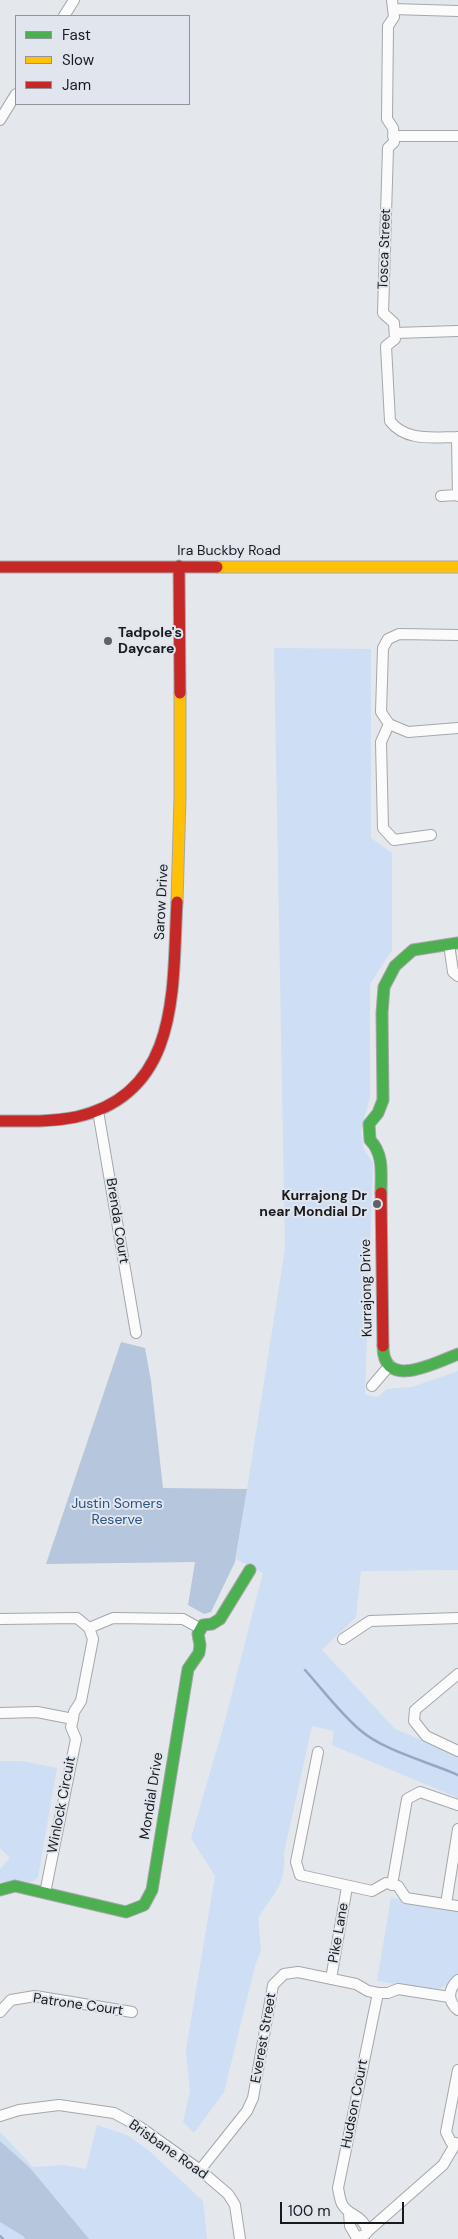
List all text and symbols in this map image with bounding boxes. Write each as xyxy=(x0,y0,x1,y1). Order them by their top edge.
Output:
legend xyxy=(15,15,190,105)
text: Fast xyxy=(62,25,91,45)
text: Slow xyxy=(62,50,94,70)
text: Jam xyxy=(62,75,91,95)
street label: Tosca Street xyxy=(375,208,395,290)
street label: Ira Buckby Road xyxy=(177,543,281,559)
place label: Tadpole's Daycare xyxy=(118,625,182,658)
marker: Tadpole's Daycare xyxy=(102,635,114,647)
street label: Sarow Drive xyxy=(152,863,172,941)
street label: Brenda Court xyxy=(102,1177,132,1265)
place label: Kurrajong Dr near Mondial Dr xyxy=(259,1188,367,1220)
marker: Kurrajong Dr near Mondial Dr xyxy=(371,1198,383,1210)
street label: Kurrajong Drive xyxy=(358,1239,376,1337)
park label: Justin Somers Reserve xyxy=(71,1496,163,1528)
street label: Mondial Drive xyxy=(137,1751,167,1841)
street label: Winlock Circuit xyxy=(44,1755,80,1855)
street label: Pike Lane xyxy=(325,1902,353,1964)
street label: Patrone Court xyxy=(32,1990,124,2020)
street label: Everest Street xyxy=(248,1992,280,2084)
street label: Hudson Court xyxy=(338,2058,372,2150)
street label: Brisbane Road xyxy=(125,2117,211,2183)
scale bar xyxy=(283,2192,407,2224)
text: 100 m xyxy=(288,2201,331,2221)

